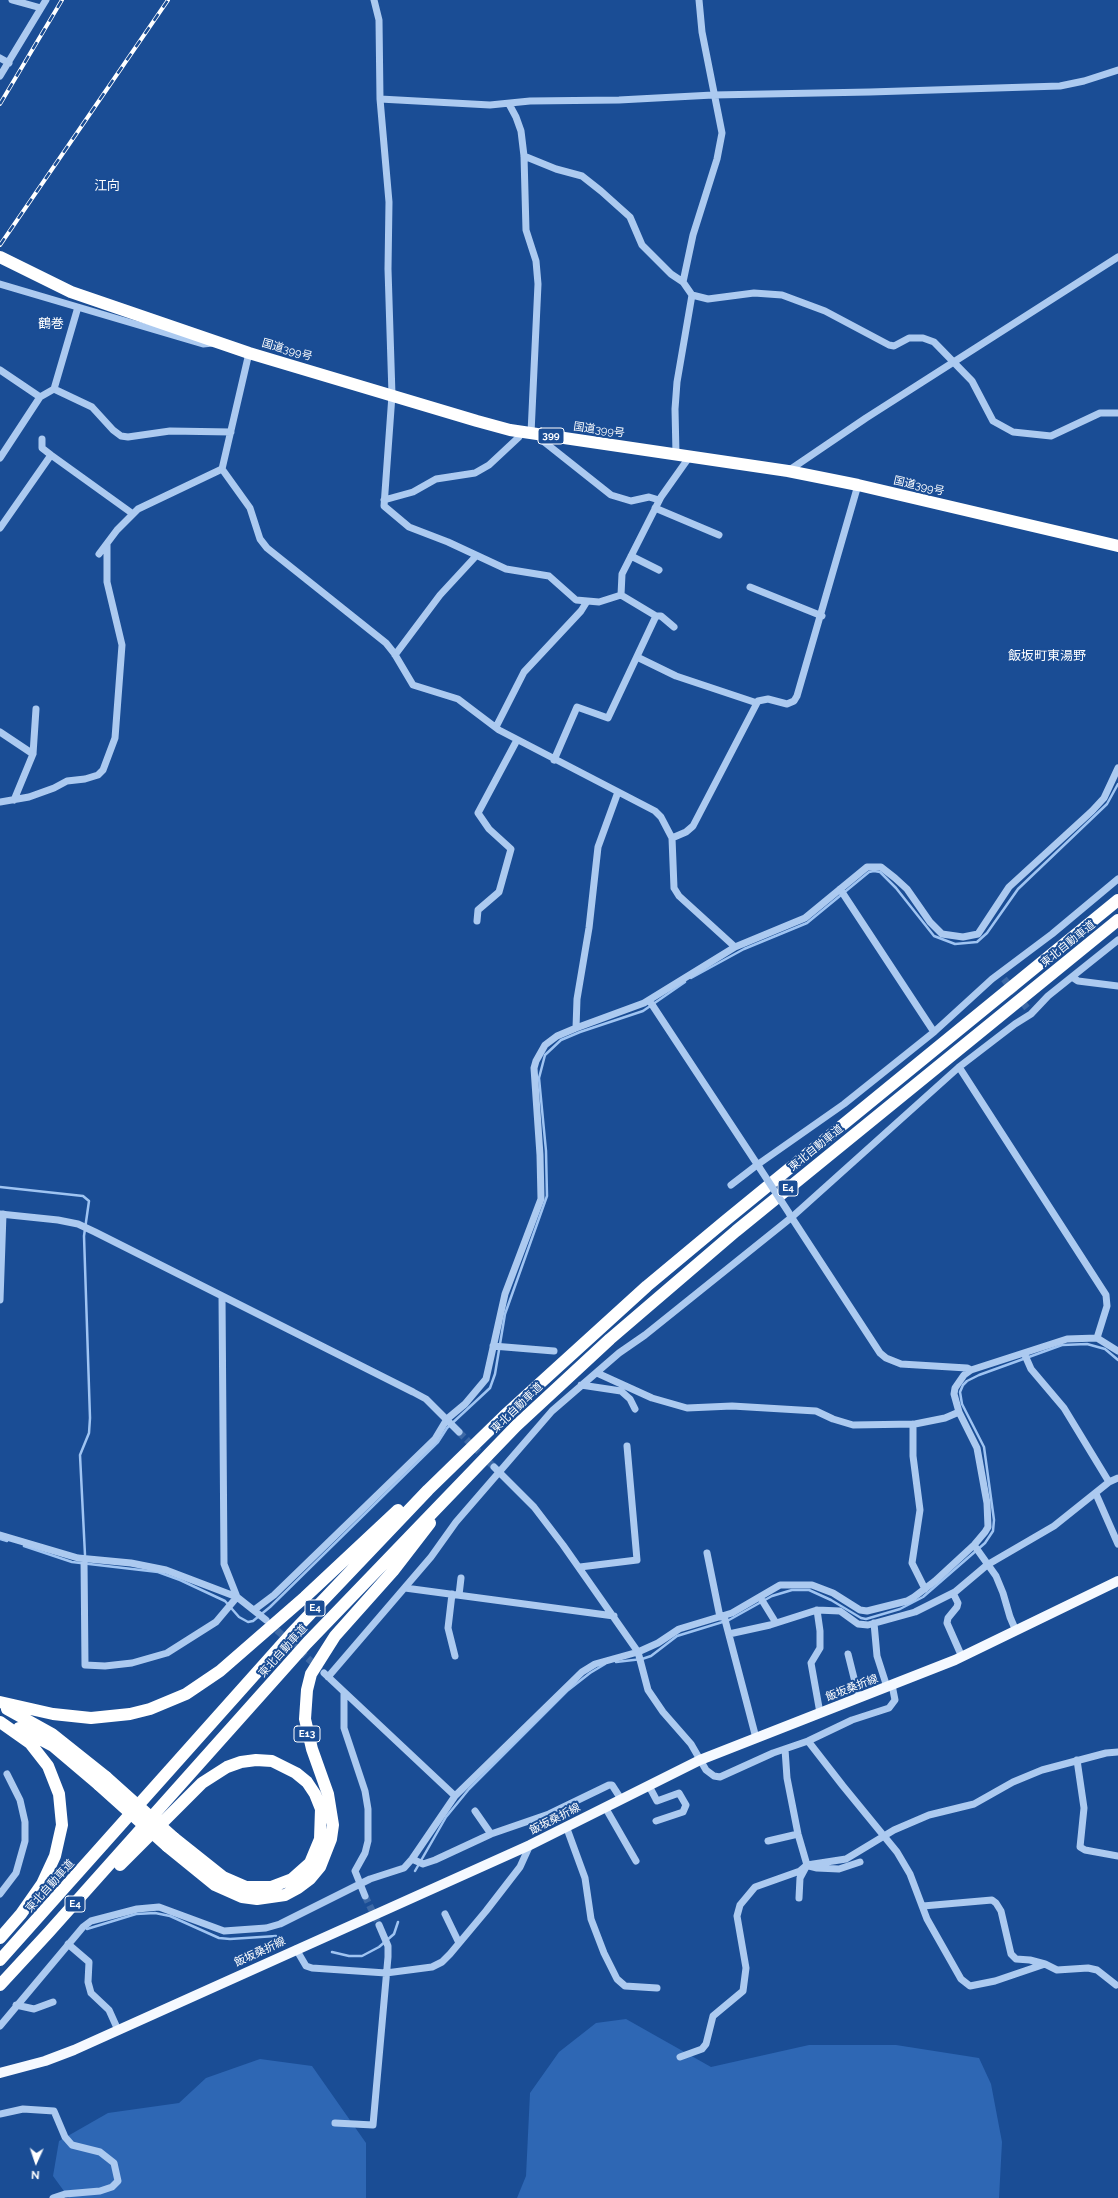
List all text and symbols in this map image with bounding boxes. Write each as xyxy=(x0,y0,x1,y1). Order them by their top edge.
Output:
district label: 江向 xyxy=(94,178,120,194)
district label: 鶴巻 xyxy=(38,316,64,332)
street label: 国道399号 xyxy=(260,337,314,363)
street label: 国道399号 xyxy=(572,420,626,440)
road number: 399 xyxy=(538,428,564,444)
street label: 国道399号 xyxy=(892,474,946,498)
district label: 飯坂町東湯野 xyxy=(1008,648,1086,664)
street label: 東北自動車道 xyxy=(1038,918,1098,970)
street label: 東北自動車道 xyxy=(786,1122,846,1174)
road number: E4 xyxy=(778,1180,798,1196)
street label: 東北自動車道 xyxy=(489,1380,545,1436)
road number: E4 xyxy=(305,1600,325,1616)
street label: 東北自動車道 xyxy=(256,1622,310,1680)
street label: 飯坂桑折線 xyxy=(824,1672,880,1704)
road number: E13 xyxy=(294,1726,320,1742)
street label: 飯坂桑折線 xyxy=(528,1801,582,1837)
street label: 東北自動車道 xyxy=(23,1857,77,1915)
road number: E4 xyxy=(65,1896,85,1912)
street label: 飯坂桑折線 xyxy=(232,1934,288,1970)
north arrow xyxy=(16,2142,56,2182)
text: N xyxy=(31,2168,40,2181)

